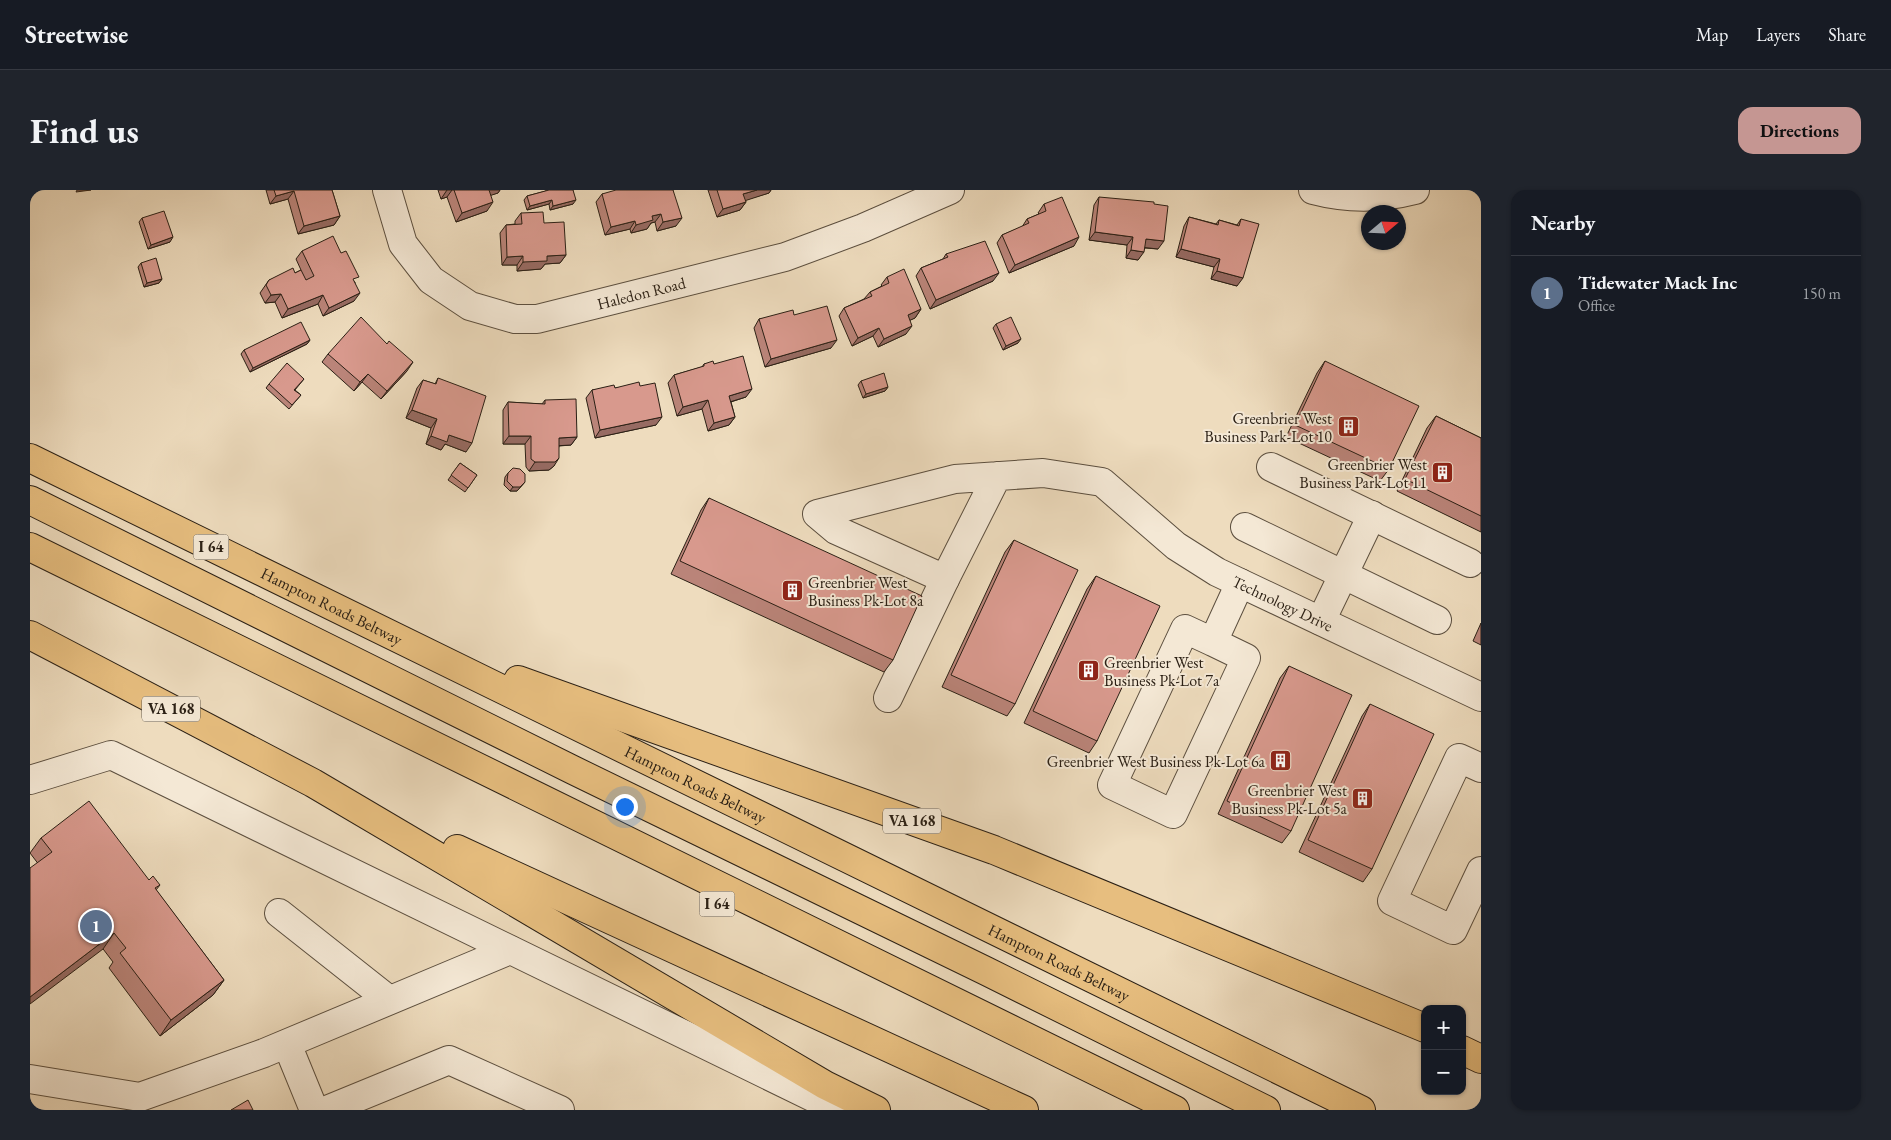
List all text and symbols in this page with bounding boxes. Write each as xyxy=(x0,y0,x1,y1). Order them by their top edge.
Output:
text: Streetwise xyxy=(25,19,128,50)
text: Map xyxy=(1696,23,1728,46)
text: Layers xyxy=(1756,23,1800,46)
text: Share xyxy=(1828,23,1866,46)
button: Directions xyxy=(1738,107,1861,154)
text: Find us xyxy=(30,108,139,153)
north arrow xyxy=(1361,205,1406,250)
text: Nearby xyxy=(1531,209,1595,236)
text: Tidewater Mack Inc xyxy=(1578,270,1737,295)
street label: Haledon Road xyxy=(595,272,689,315)
text: 1 xyxy=(1543,283,1551,304)
text: 150 m xyxy=(1802,283,1841,304)
text: Office xyxy=(1578,295,1615,316)
place label: Greenbrier West Business Park-Lot 10 xyxy=(1204,408,1332,447)
building icon: Greenbrier West Business Park-Lot 10 xyxy=(1336,415,1360,439)
place label: Greenbrier West Business Park-Lot 11 xyxy=(1299,454,1427,493)
building icon: Greenbrier West Business Park-Lot 11 xyxy=(1431,461,1455,485)
road number: I 64 xyxy=(194,534,228,560)
street label: Hampton Roads Beltway xyxy=(257,563,407,650)
street label: Technology Drive xyxy=(1229,571,1336,636)
place label: Greenbrier West Business Pk-Lot 8a xyxy=(808,572,924,611)
building icon: Greenbrier West Business Pk-Lot 8a xyxy=(780,579,804,603)
place label: Greenbrier West Business Pk-Lot 7a xyxy=(1104,652,1220,691)
building icon: Greenbrier West Business Pk-Lot 7a xyxy=(1076,659,1100,683)
road number: VA 168 xyxy=(142,696,200,722)
street label: Hampton Roads Beltway xyxy=(621,741,770,828)
building icon: Greenbrier West Business Pk-Lot 6a xyxy=(1269,749,1293,773)
place label: Greenbrier West Business Pk-Lot 6a xyxy=(1047,751,1266,772)
place label: Greenbrier West Business Pk-Lot 5a xyxy=(1232,780,1348,819)
building icon: Greenbrier West Business Pk-Lot 5a xyxy=(1351,787,1375,811)
your location xyxy=(612,794,638,820)
road number: VA 168 xyxy=(883,808,941,834)
road number: I 64 xyxy=(700,892,734,916)
pin: 1 xyxy=(80,907,112,945)
street label: Hampton Roads Beltway xyxy=(985,919,1134,1007)
map controls xyxy=(1421,1005,1466,1095)
button: + xyxy=(1421,1005,1466,1050)
button: − xyxy=(1421,1050,1466,1095)

